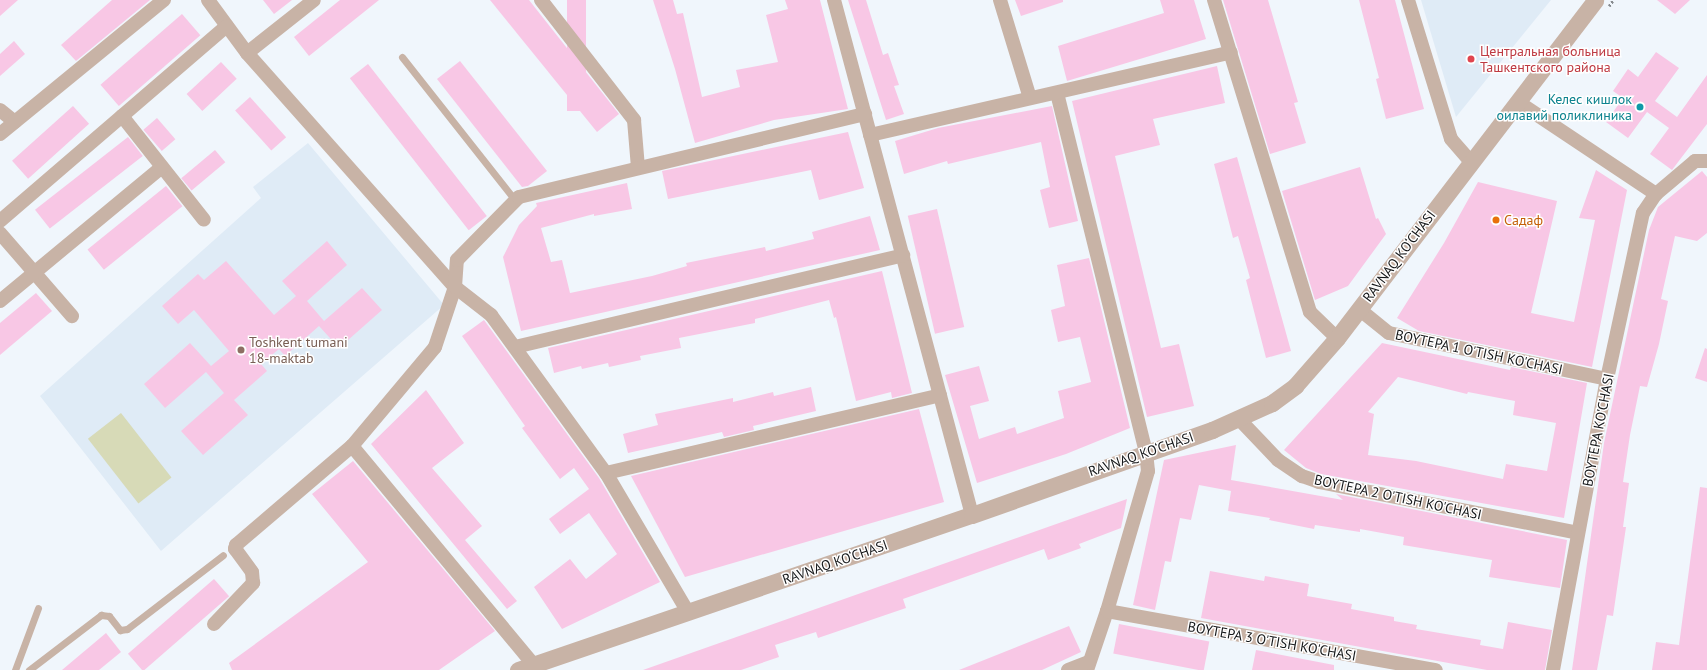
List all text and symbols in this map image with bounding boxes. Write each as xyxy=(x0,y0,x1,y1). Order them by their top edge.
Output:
place label: Центральная больница Ташкентского района xyxy=(1480,43,1621,76)
marker: Центральная больница Ташкентского района xyxy=(1465,53,1477,65)
place label: Келес кишлок оилавий поликлиника xyxy=(1497,91,1632,124)
marker: Келес кишлок оилавий поликлиника xyxy=(1635,102,1645,112)
street label: RAVNAQ KO‘CHASI xyxy=(1359,207,1439,305)
place label: Садаф xyxy=(1504,212,1543,228)
marker: Садаф xyxy=(1491,215,1501,225)
street label: BOYTEPA 1 O'TISH KO'CHASI xyxy=(1393,326,1565,378)
place label: Toshkent tumani 18-maktab xyxy=(249,334,348,366)
marker: Toshkent tumani 18-maktab xyxy=(236,345,246,355)
street label: BOYTEPA KO'CHASI xyxy=(1579,372,1617,488)
street label: RAVNAQ KO‘CHASI xyxy=(1086,428,1196,480)
street label: BOYTEPA 2 O'TISH KO'CHASI xyxy=(1312,471,1484,523)
street label: RAVNAQ KO‘CHASI xyxy=(780,536,890,588)
street label: BOYTEPA 3 O'TISH KO'CHASI xyxy=(1186,618,1358,664)

